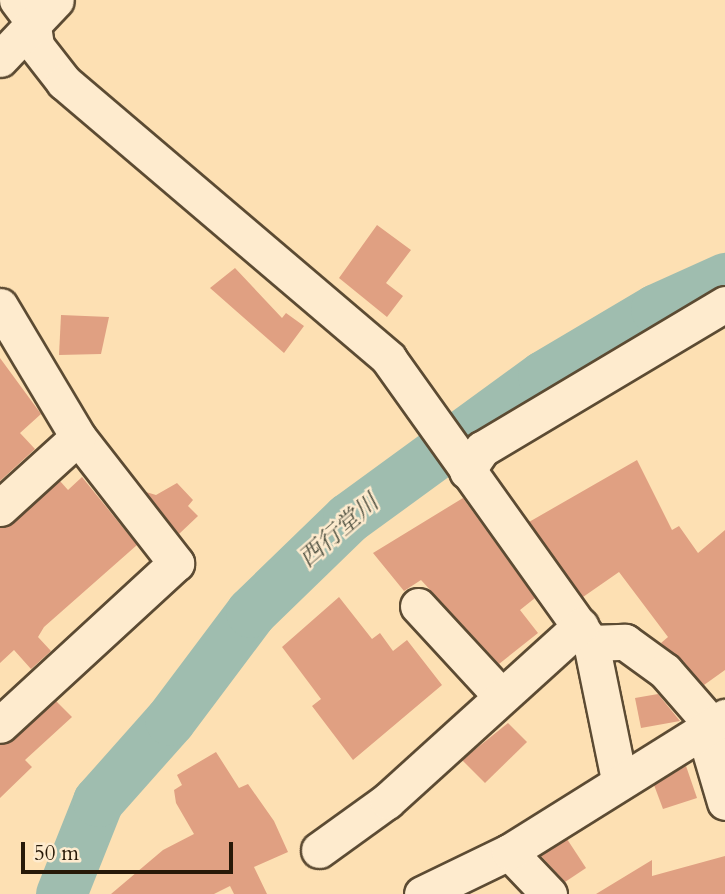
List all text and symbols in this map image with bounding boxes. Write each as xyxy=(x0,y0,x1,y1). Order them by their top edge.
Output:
water label: 西行堂川 xyxy=(293,489,385,573)
scale bar xyxy=(24,828,236,872)
text: 50 m xyxy=(34,839,79,868)

